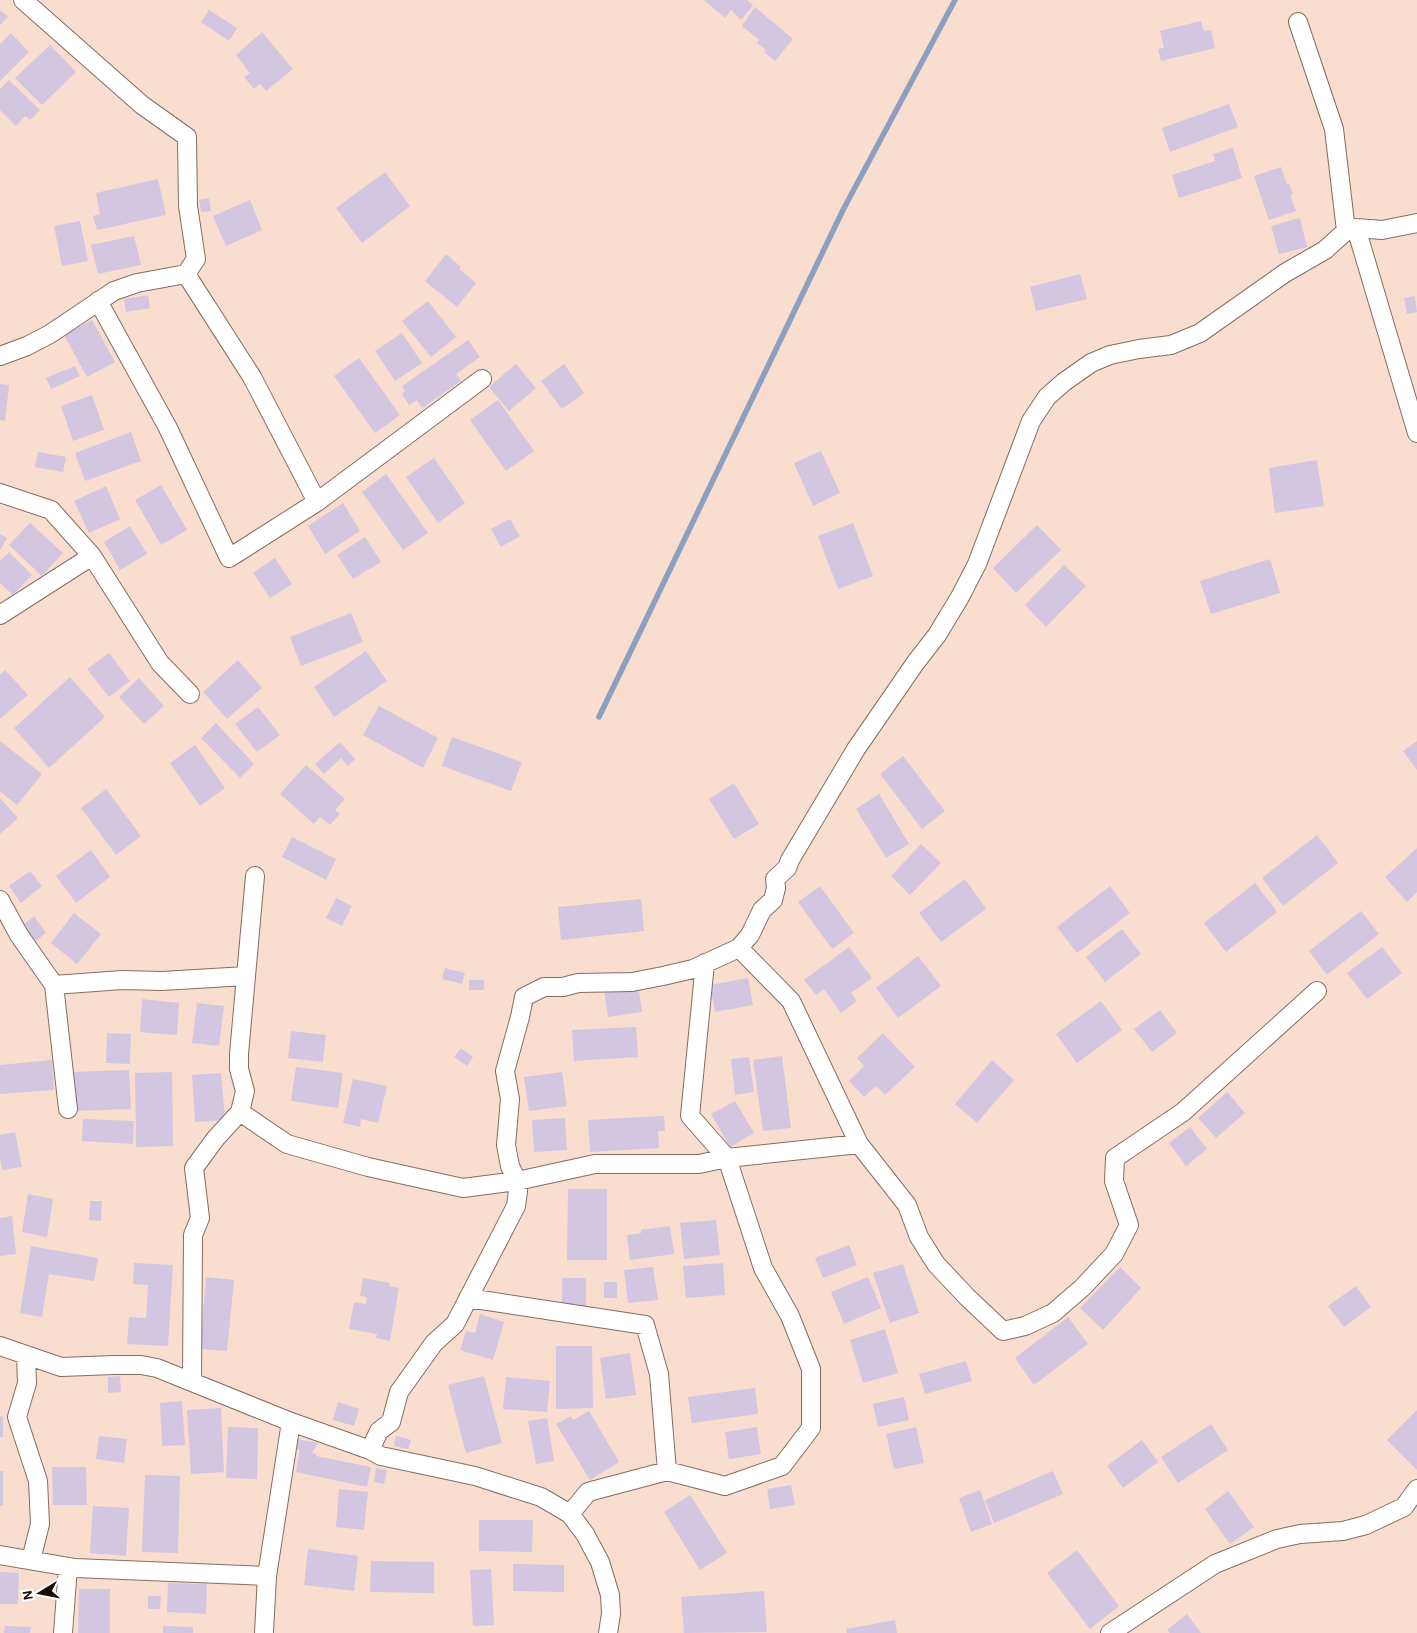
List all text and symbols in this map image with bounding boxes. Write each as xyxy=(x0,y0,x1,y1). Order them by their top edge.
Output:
north arrow xyxy=(15,1568,65,1618)
text: N xyxy=(20,1589,36,1601)

